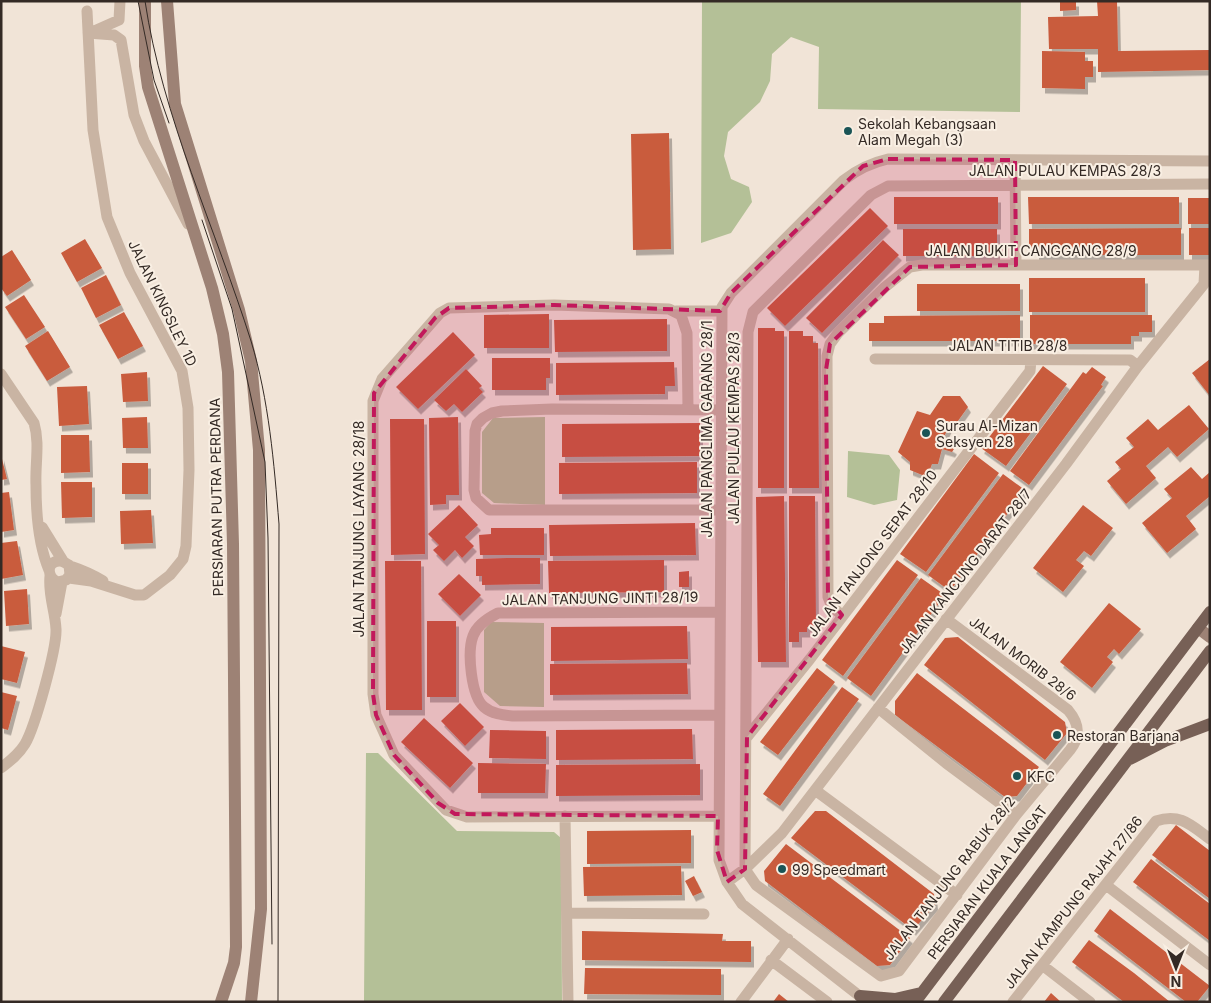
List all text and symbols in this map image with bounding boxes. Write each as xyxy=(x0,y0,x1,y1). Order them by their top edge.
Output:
place label: Sekolah Kebangsaan Alam Megah (3) xyxy=(858,115,996,148)
marker: Sekolah Kebangsaan Alam Megah (3) xyxy=(842,125,854,137)
street label: JALAN PULAU KEMPAS 28/3 xyxy=(969,162,1161,179)
street label: JALAN KINGSLEY 1D xyxy=(125,237,201,369)
street label: JALAN BUKIT CANGGANG 28/9 xyxy=(925,242,1137,259)
street label: JALAN PANGLIMA GARANG 28/1 xyxy=(698,320,715,538)
street label: JALAN PULAU KEMPAS 28/3 xyxy=(725,332,742,524)
street label: JALAN TITIB 28/8 xyxy=(948,337,1068,354)
street label: PERSIARAN PUTRA PERDANA xyxy=(206,397,226,597)
place label: Surau Al-Mizan Seksyen 28 xyxy=(936,417,1038,450)
street label: JALAN TANJUNG LAYANG 28/18 xyxy=(350,420,367,638)
marker: Surau Al-Mizan Seksyen 28 xyxy=(920,427,932,439)
street label: JALAN TANJONG SEPAT 28/10 xyxy=(804,466,940,640)
street label: JALAN KANCUNG DARAT 28/7 xyxy=(895,485,1035,657)
street label: JALAN TANJUNG JINTI 28/19 xyxy=(502,588,698,608)
street label: JALAN MORIB 28/6 xyxy=(966,612,1080,704)
place label: Restoran Barjana xyxy=(1067,727,1179,744)
marker: Restoran Barjana xyxy=(1051,729,1063,741)
place label: KFC xyxy=(1027,768,1055,785)
marker: KFC xyxy=(1011,770,1023,782)
street label: JALAN TANJUNG RABUK 28/2 xyxy=(880,793,1018,963)
street label: PERSIARAN KUALA LANGAT xyxy=(924,802,1050,962)
street label: JALAN KAMPUNG RAJAH 27/86 xyxy=(1000,812,1146,992)
place label: 99 Speedmart xyxy=(792,861,886,878)
marker: 99 Speedmart xyxy=(776,863,788,875)
north arrow xyxy=(1151,943,1201,993)
text: N xyxy=(1171,973,1181,990)

